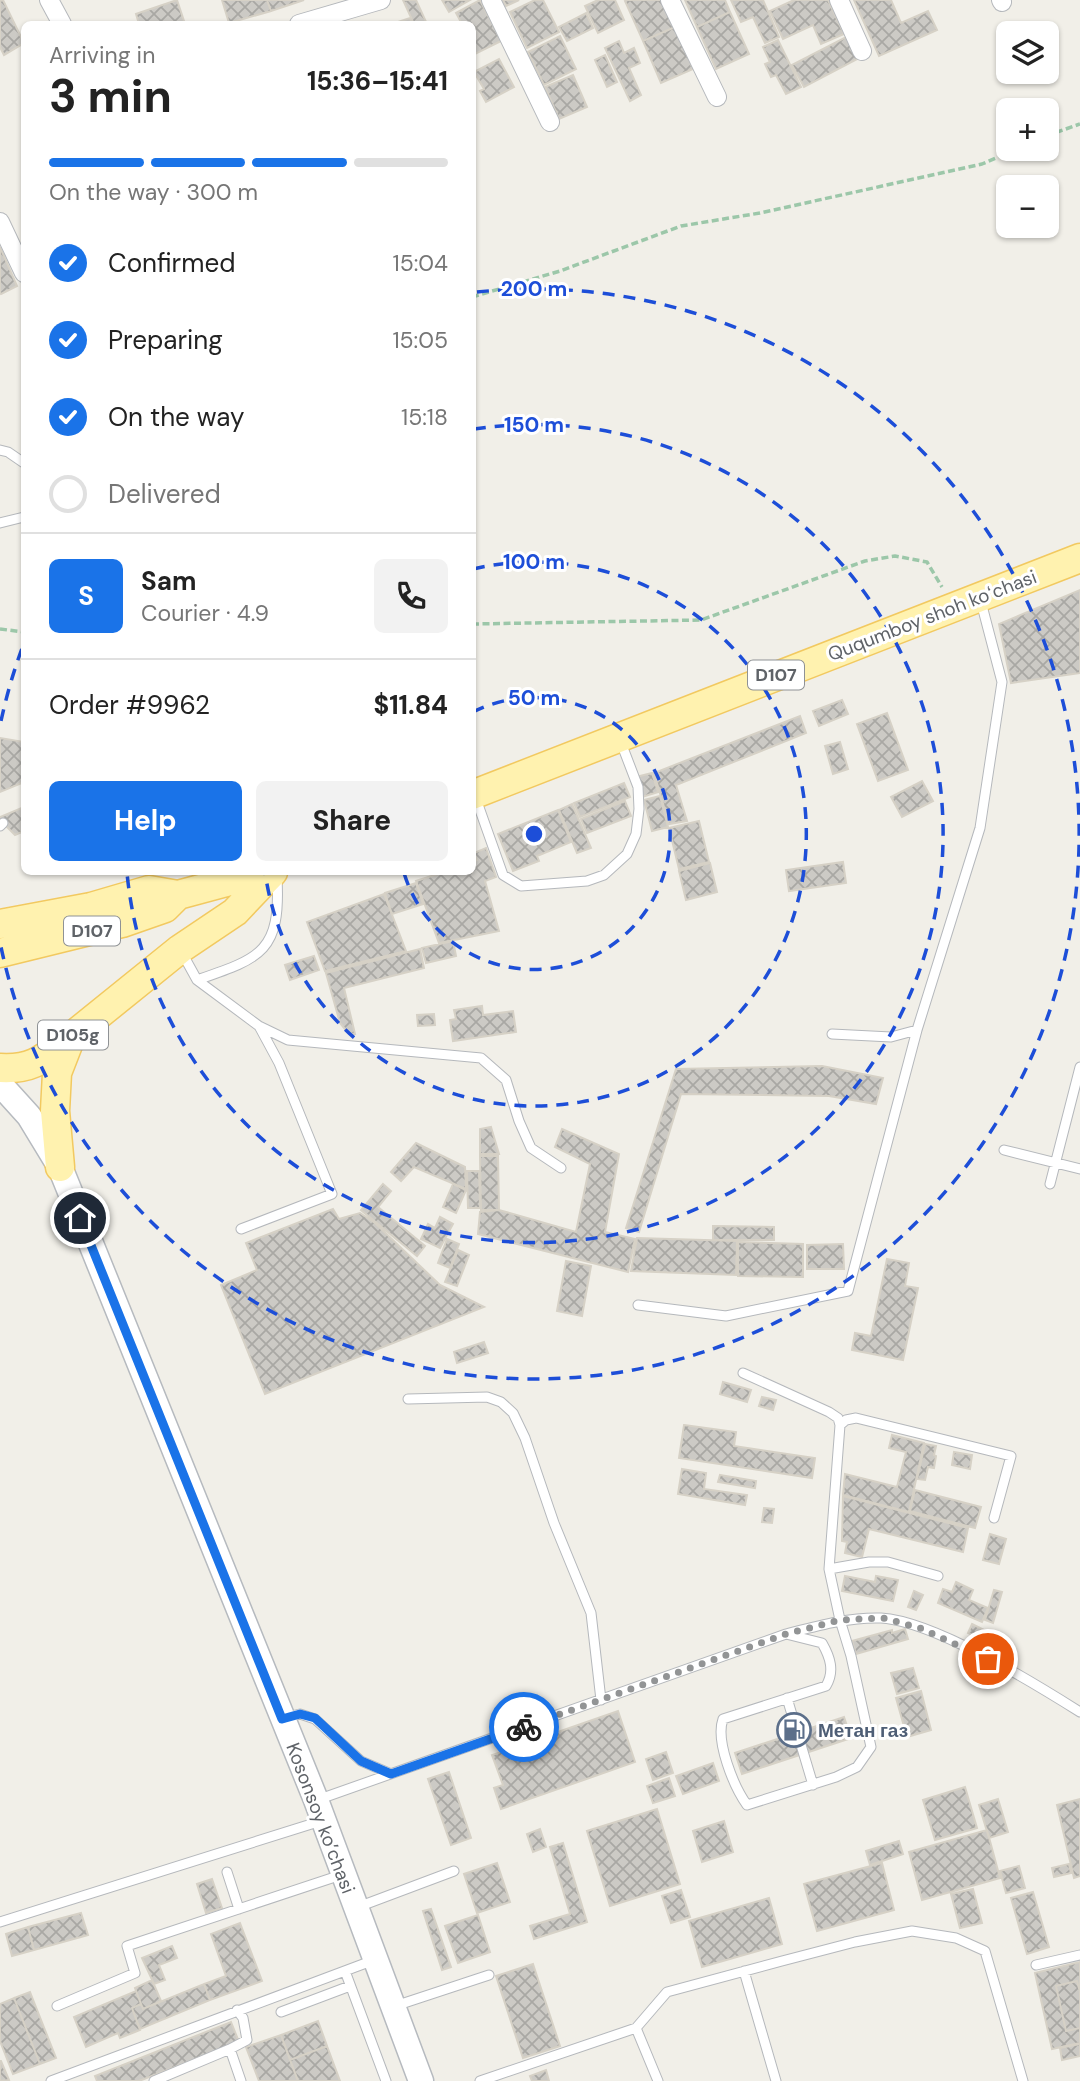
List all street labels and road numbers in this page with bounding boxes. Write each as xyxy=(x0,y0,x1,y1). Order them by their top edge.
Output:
street label: Ququmboy shoh koʻchasi xyxy=(824,564,1040,667)
road number: D107 xyxy=(748,660,804,690)
road number: D107 xyxy=(64,916,120,946)
road number: D105g xyxy=(38,1020,108,1050)
street label: Kosonsoy ko’chasi xyxy=(280,1739,361,1897)

